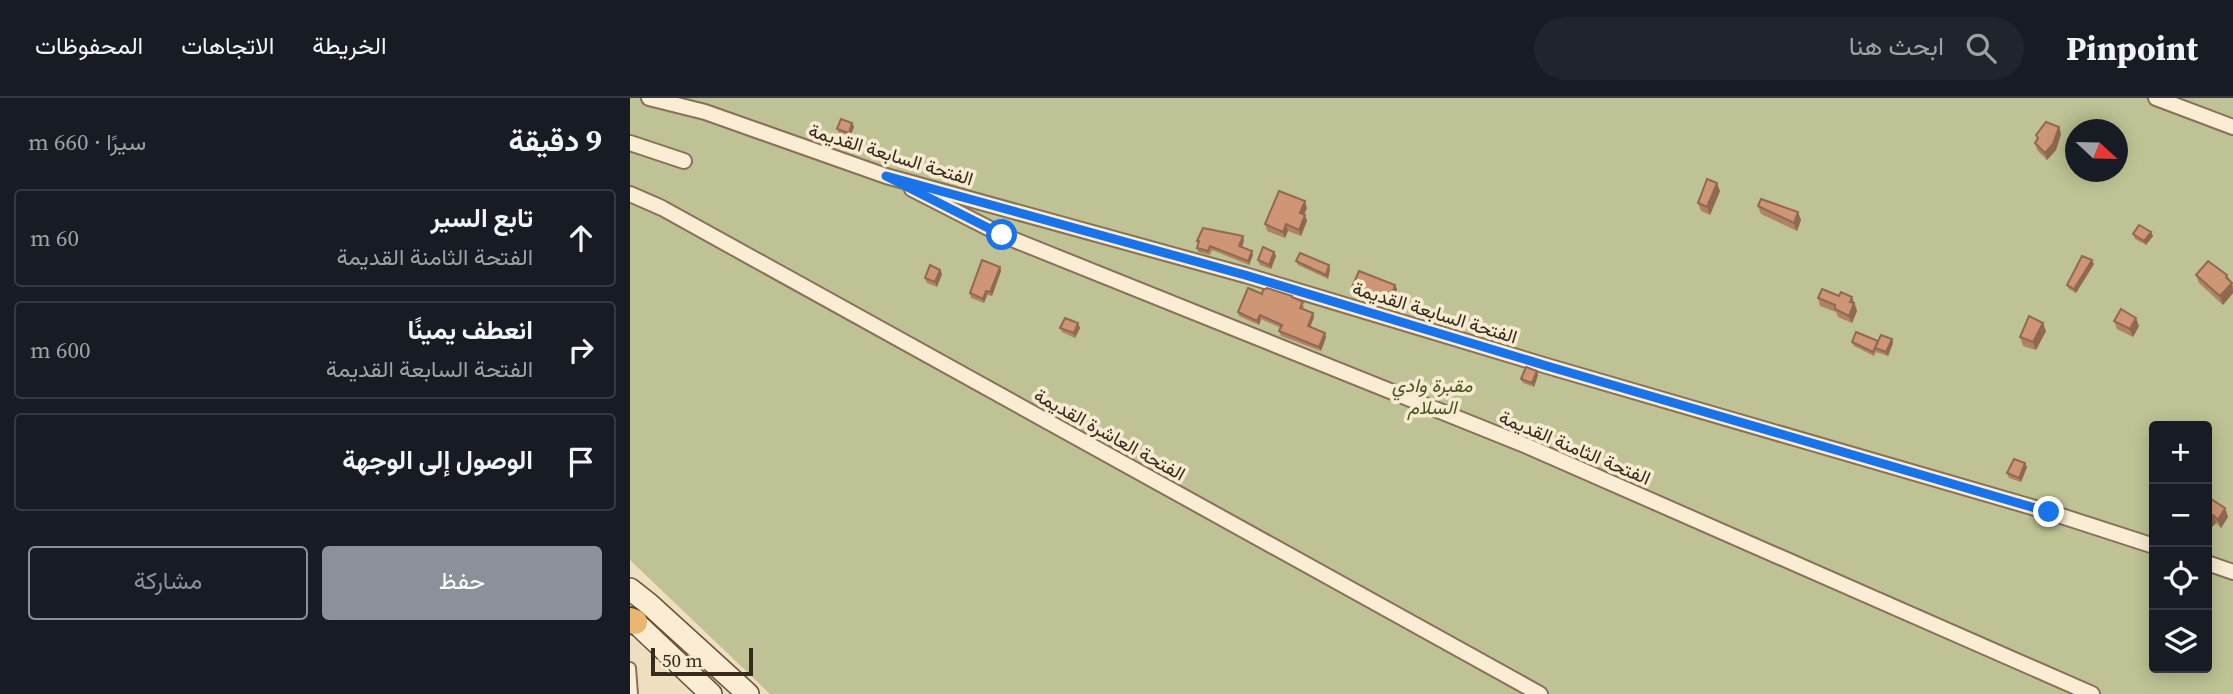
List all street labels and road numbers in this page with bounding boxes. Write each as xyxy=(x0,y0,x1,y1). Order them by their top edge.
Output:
street label: الفتحة السابعة القديمة xyxy=(805,117,977,191)
street label: الفتحة السابعة القديمة xyxy=(1349,275,1521,349)
street label: الفتحة العاشرة القديمة xyxy=(1030,382,1190,486)
street label: الفتحة الثامنة القديمة xyxy=(1495,403,1655,491)

